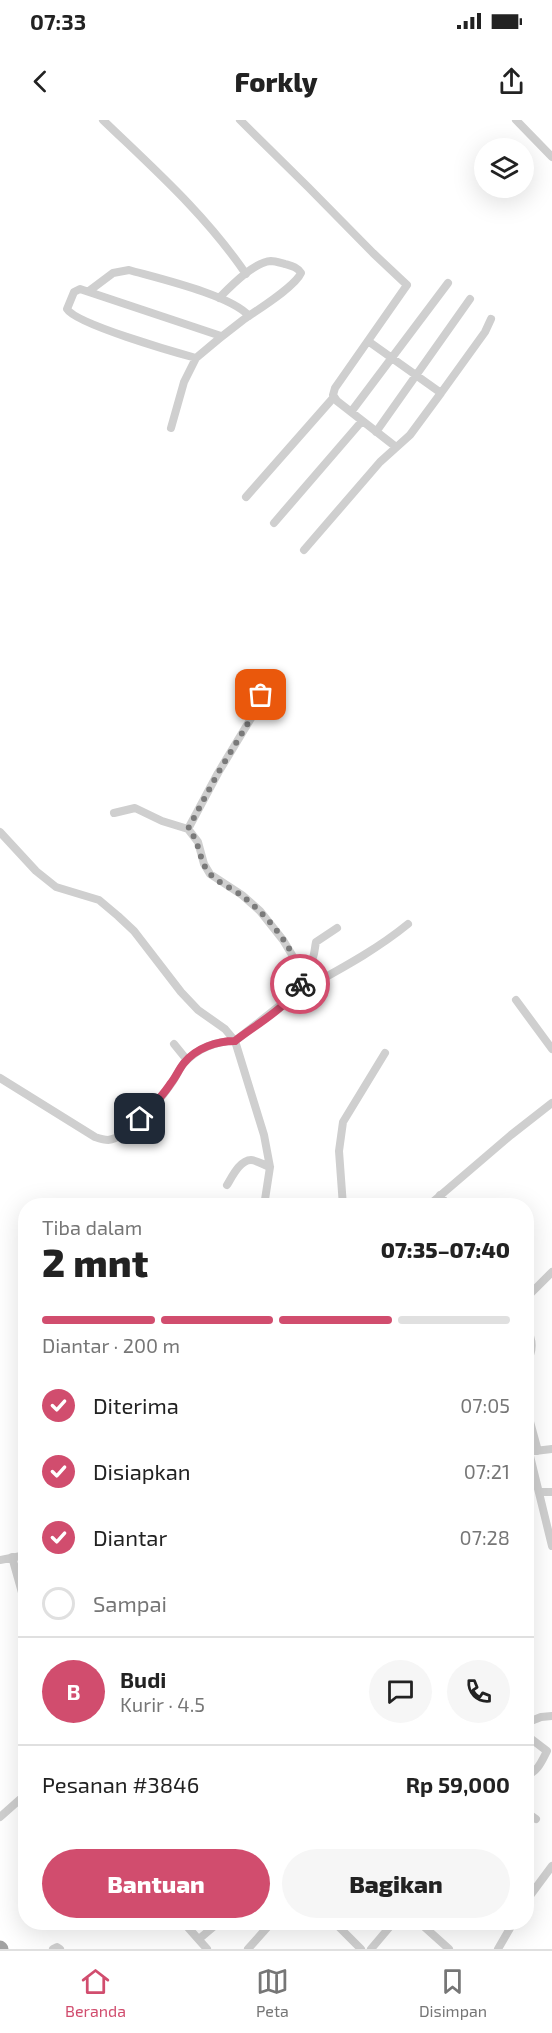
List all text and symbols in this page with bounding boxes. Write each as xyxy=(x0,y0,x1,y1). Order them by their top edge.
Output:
text: 07:33 xyxy=(30,8,86,34)
icon: back xyxy=(24,65,57,98)
text: Forkly xyxy=(234,65,318,97)
icon: share xyxy=(495,65,528,98)
map controls xyxy=(474,138,534,198)
button: layers xyxy=(474,138,534,198)
pin xyxy=(235,669,286,720)
icon: bag xyxy=(244,678,277,711)
courier xyxy=(270,954,330,1014)
icon: bike xyxy=(284,968,317,1001)
pin xyxy=(114,1093,165,1144)
icon: home xyxy=(123,1102,156,1135)
text: Tiba dalam xyxy=(42,1215,142,1239)
text: 07:35–07:40 xyxy=(381,1236,510,1262)
text: 2 mnt xyxy=(42,1238,148,1285)
text: Diantar · 200 m xyxy=(42,1333,180,1357)
icon: check xyxy=(42,1389,75,1422)
text: Diterima xyxy=(93,1392,179,1418)
text: 07:05 xyxy=(460,1393,510,1417)
icon: check xyxy=(42,1455,75,1488)
text: Disiapkan xyxy=(93,1458,191,1484)
text: 07:21 xyxy=(464,1459,510,1483)
icon: check xyxy=(42,1521,75,1554)
text: Diantar xyxy=(93,1524,167,1550)
text: 07:28 xyxy=(460,1525,510,1549)
text: Sampai xyxy=(93,1590,167,1616)
button: chat xyxy=(369,1660,432,1723)
button: phone xyxy=(447,1660,510,1723)
text: Budi xyxy=(120,1666,166,1692)
text: B xyxy=(66,1678,81,1704)
text: Kurir · 4.5 xyxy=(120,1692,205,1716)
text: Pesanan #3846 xyxy=(42,1771,199,1797)
text: Rp 59,000 xyxy=(406,1771,510,1797)
button: Bantuan xyxy=(42,1849,270,1918)
button: Bagikan xyxy=(282,1849,510,1918)
tab: Beranda xyxy=(65,1965,126,2020)
tab: Peta xyxy=(256,1965,289,2020)
tab: Disimpan xyxy=(419,1965,487,2020)

